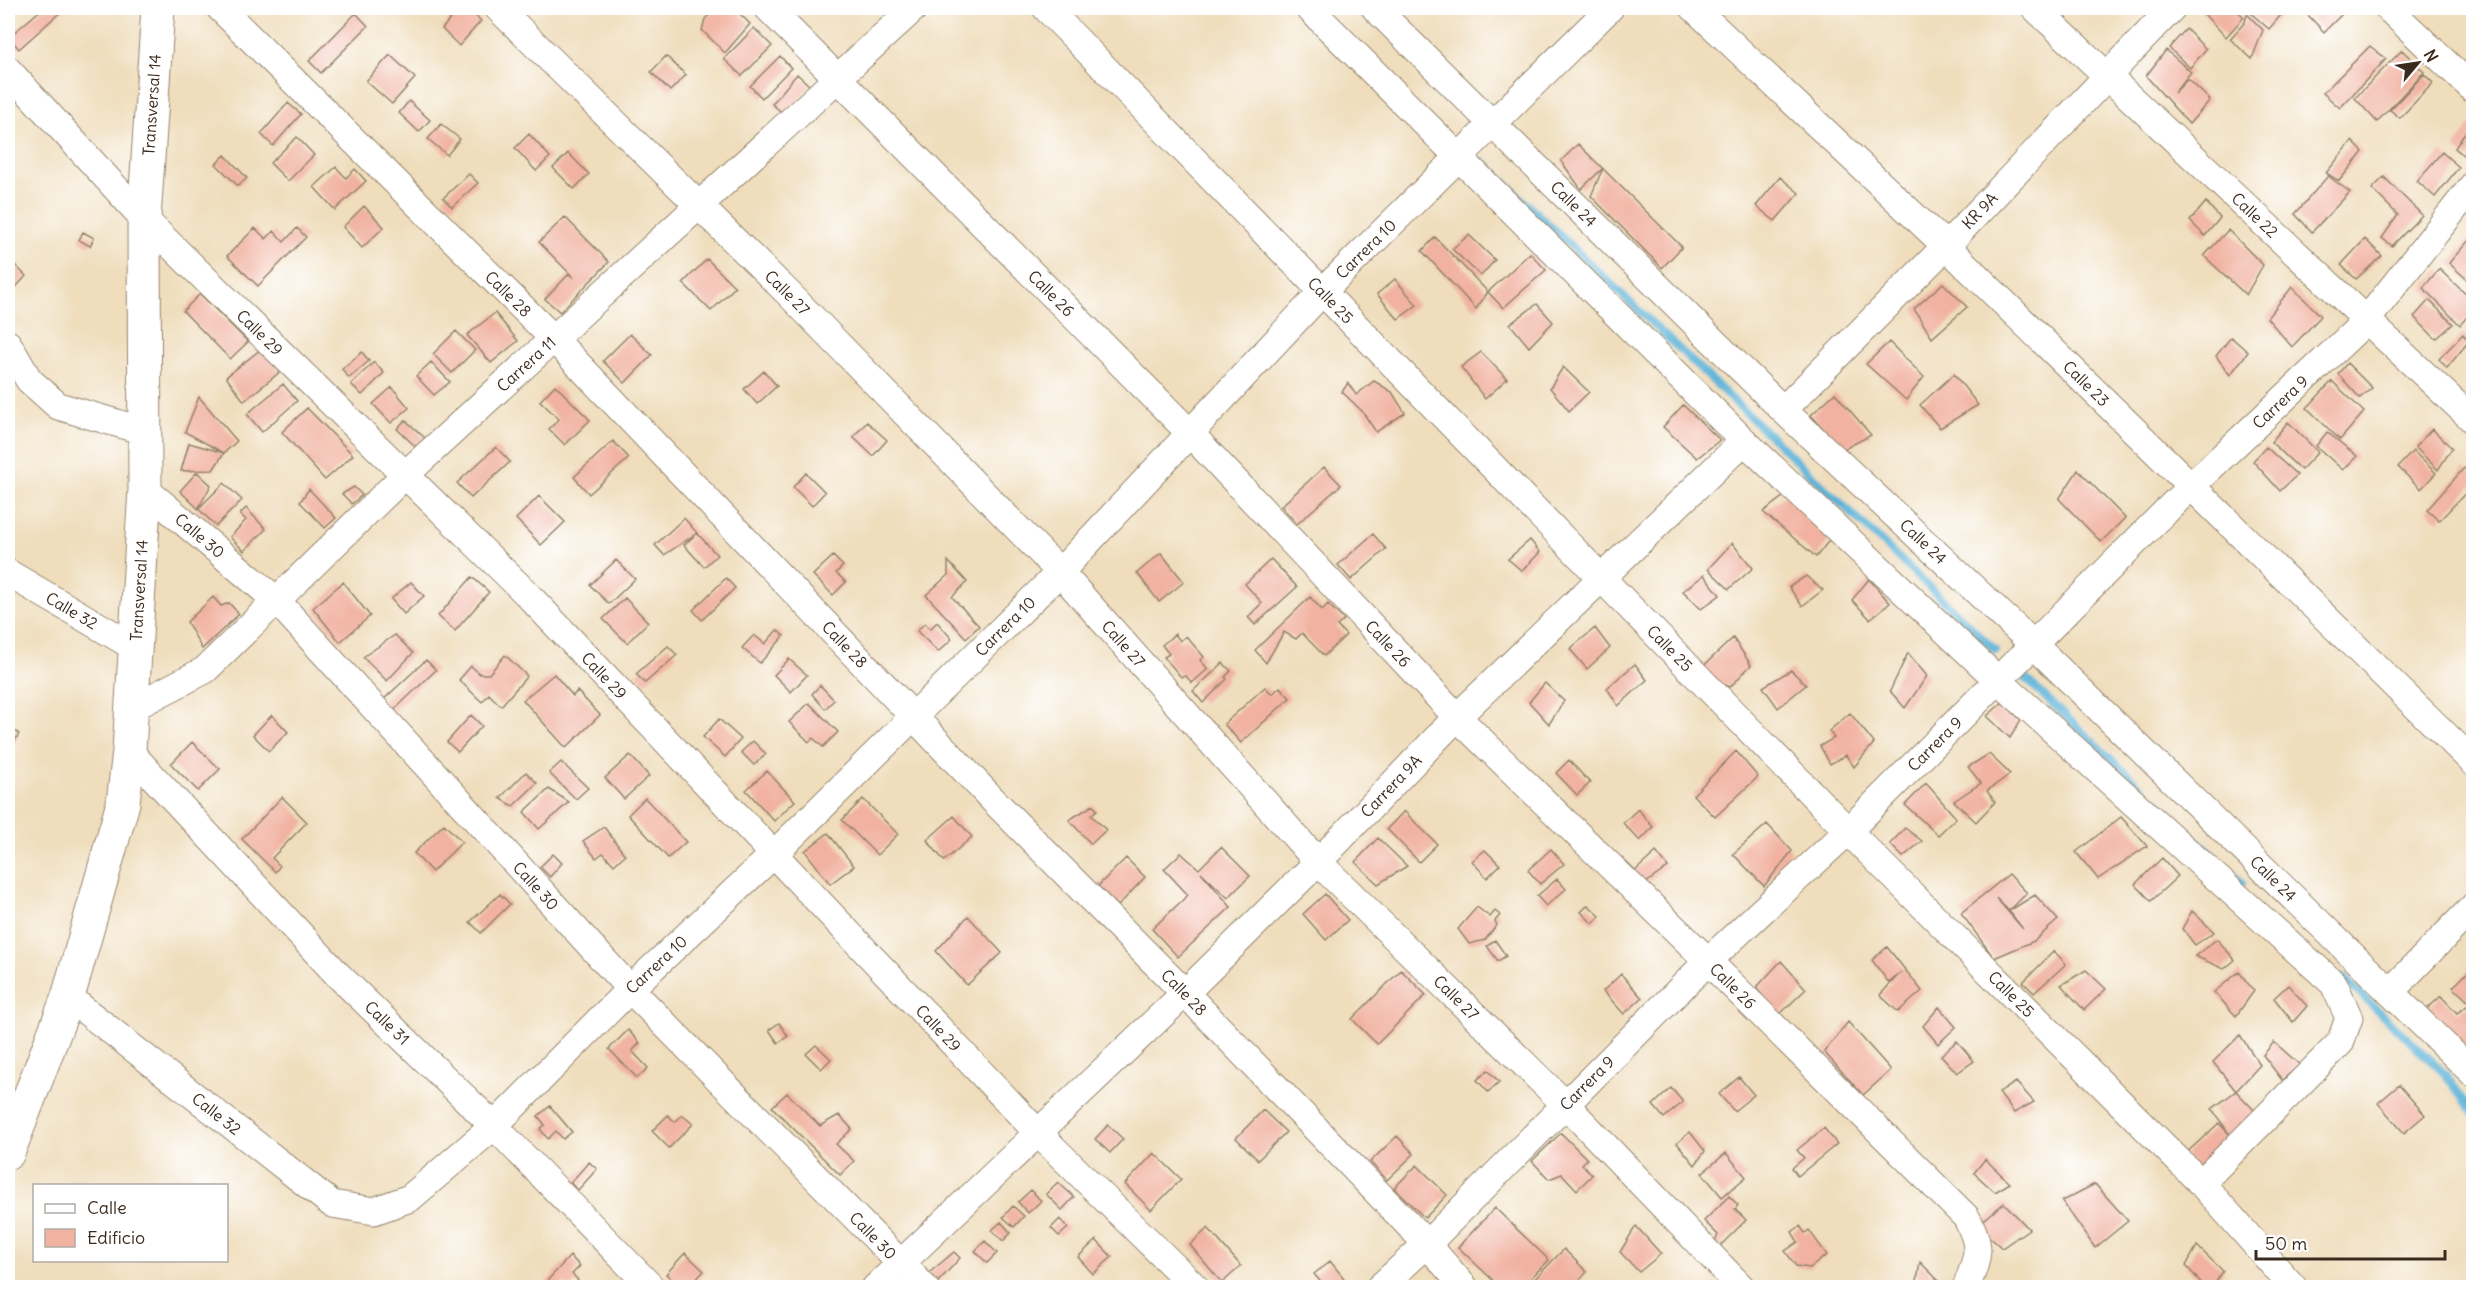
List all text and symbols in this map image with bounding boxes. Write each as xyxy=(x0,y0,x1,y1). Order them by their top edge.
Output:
north arrow xyxy=(2388,33,2448,93)
text: N xyxy=(2420,46,2443,65)
street label: Transversal 14 xyxy=(138,53,165,156)
street label: Calle 24 xyxy=(1546,177,1601,231)
street label: KR 9A xyxy=(1957,188,2002,233)
street label: Calle 22 xyxy=(2227,188,2283,242)
street label: Carrera 10 xyxy=(1331,215,1400,283)
street label: Calle 27 xyxy=(761,266,814,320)
street label: Calle 26 xyxy=(1024,266,1078,321)
street label: Calle 28 xyxy=(481,267,536,321)
street label: Calle 25 xyxy=(1304,273,1358,328)
street label: Calle 29 xyxy=(233,305,287,360)
street label: Carrera 11 xyxy=(493,332,560,396)
street label: Calle 23 xyxy=(2059,356,2114,410)
street label: Carrera 9 xyxy=(2248,371,2312,433)
street label: Calle 30 xyxy=(171,509,229,562)
street label: Calle 24 xyxy=(1896,515,1951,568)
street label: Transversal 14 xyxy=(126,539,152,642)
street label: Calle 32 xyxy=(42,587,102,634)
street label: Carrera 10 xyxy=(971,592,1040,660)
street label: Calle 27 xyxy=(1098,616,1150,671)
street label: Calle 26 xyxy=(1361,616,1415,671)
street label: Calle 28 xyxy=(818,617,872,672)
street label: Calle 25 xyxy=(1643,621,1697,676)
street label: Calle 29 xyxy=(577,648,631,703)
street label: Carrera 9 xyxy=(1903,712,1966,775)
street label: Carrera 9A xyxy=(1356,750,1426,822)
street label: Calle 24 xyxy=(2246,851,2301,905)
street label: Calle 30 xyxy=(509,857,563,914)
street label: Carrera 10 xyxy=(621,931,691,998)
street label: Calle 26 xyxy=(1706,959,1760,1013)
street label: Calle 28 xyxy=(1157,965,1211,1020)
street label: Calle 25 xyxy=(1984,967,2039,1021)
street label: Calle 27 xyxy=(1429,971,1483,1024)
street label: Calle 31 xyxy=(361,997,414,1049)
street label: Calle 29 xyxy=(912,1001,966,1056)
street label: Carrera 9 xyxy=(1555,1051,1618,1115)
street label: Calle 32 xyxy=(188,1088,246,1139)
legend xyxy=(33,1184,228,1262)
text: Calle xyxy=(87,1196,127,1219)
street label: Calle 30 xyxy=(845,1208,901,1263)
scale bar xyxy=(2256,1223,2445,1261)
text: Edificio xyxy=(87,1226,145,1249)
text: 50 m xyxy=(2265,1232,2307,1255)

